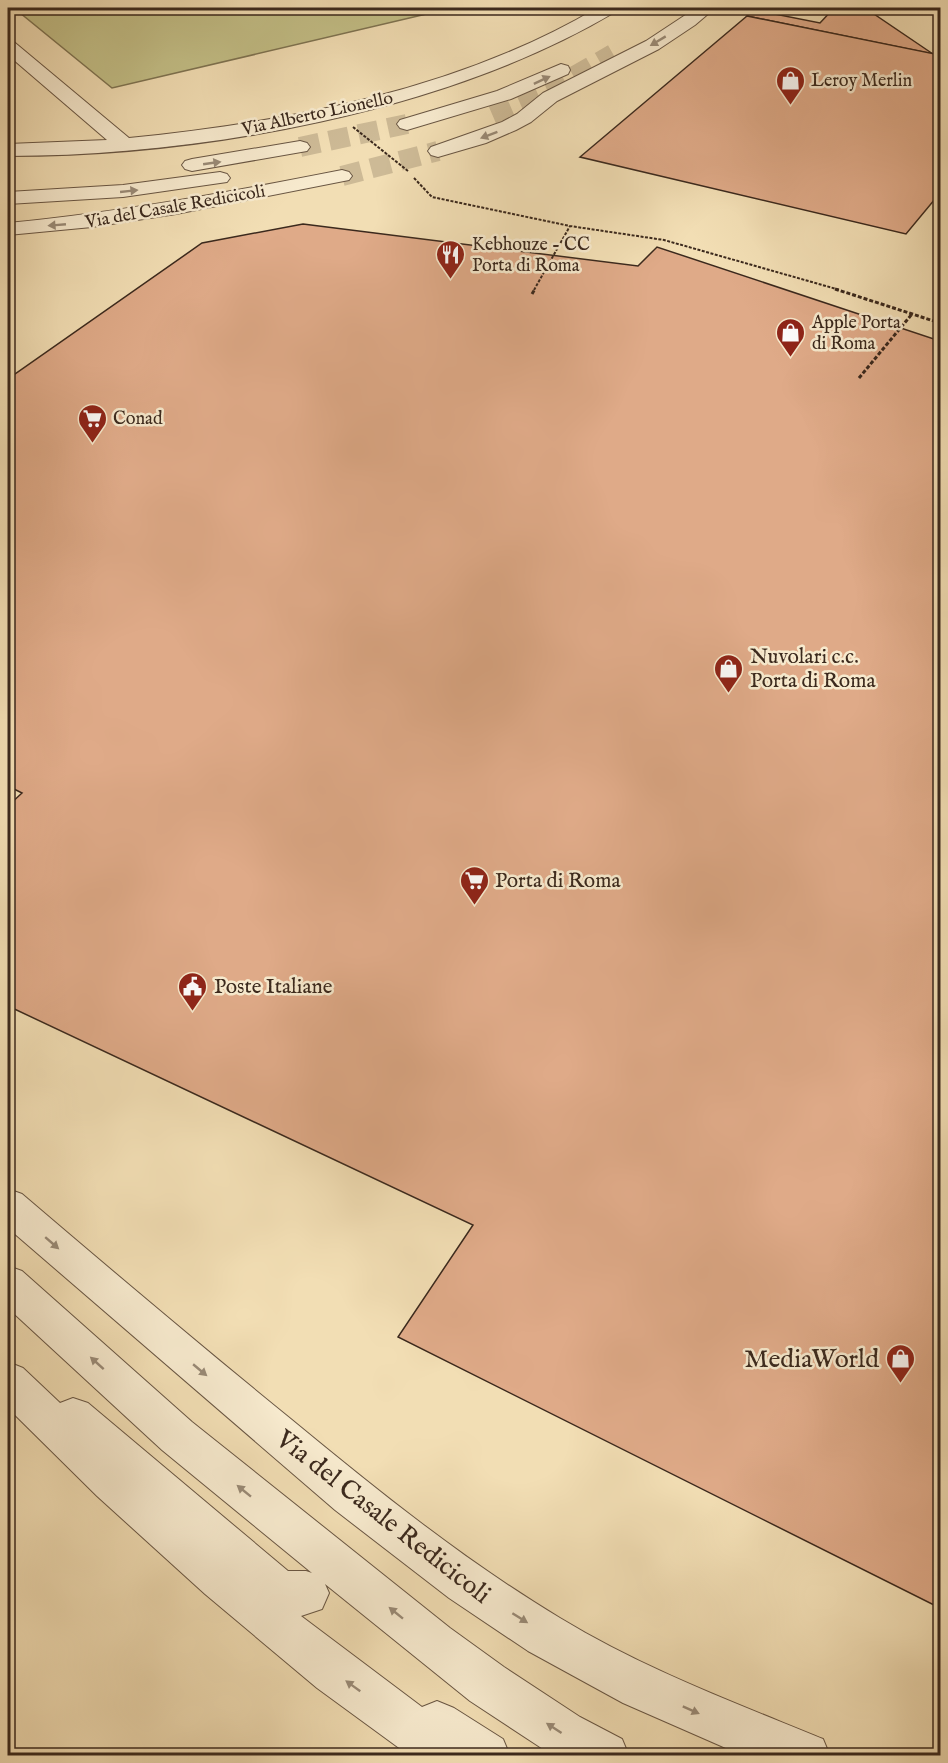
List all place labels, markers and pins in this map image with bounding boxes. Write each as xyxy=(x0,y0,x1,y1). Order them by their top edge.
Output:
shop icon: Leroy Merlin xyxy=(774,64,806,106)
place label: Leroy Merlin xyxy=(811,70,913,93)
place label: Kebhouze - CC Porta di Roma xyxy=(472,234,590,278)
restaurant icon: Kebhouze - CC Porta di Roma xyxy=(435,238,467,280)
place label: Apple Porta di Roma xyxy=(811,312,901,356)
shop icon: Apple Porta di Roma xyxy=(775,316,807,358)
supermarket icon: Conad xyxy=(76,402,108,444)
place label: Conad xyxy=(113,408,163,431)
place label: Nuvolari c.c. Porta di Roma xyxy=(750,644,876,695)
shop icon: Nuvolari c.c. Porta di Roma xyxy=(713,652,745,694)
supermarket icon: Porta di Roma xyxy=(458,864,490,906)
place label: Porta di Roma xyxy=(495,868,621,895)
public building icon: Poste Italiane xyxy=(177,970,209,1012)
place label: Poste Italiane xyxy=(214,974,333,1001)
shop icon: MediaWorld xyxy=(884,1342,916,1384)
place label: MediaWorld xyxy=(744,1343,879,1376)

